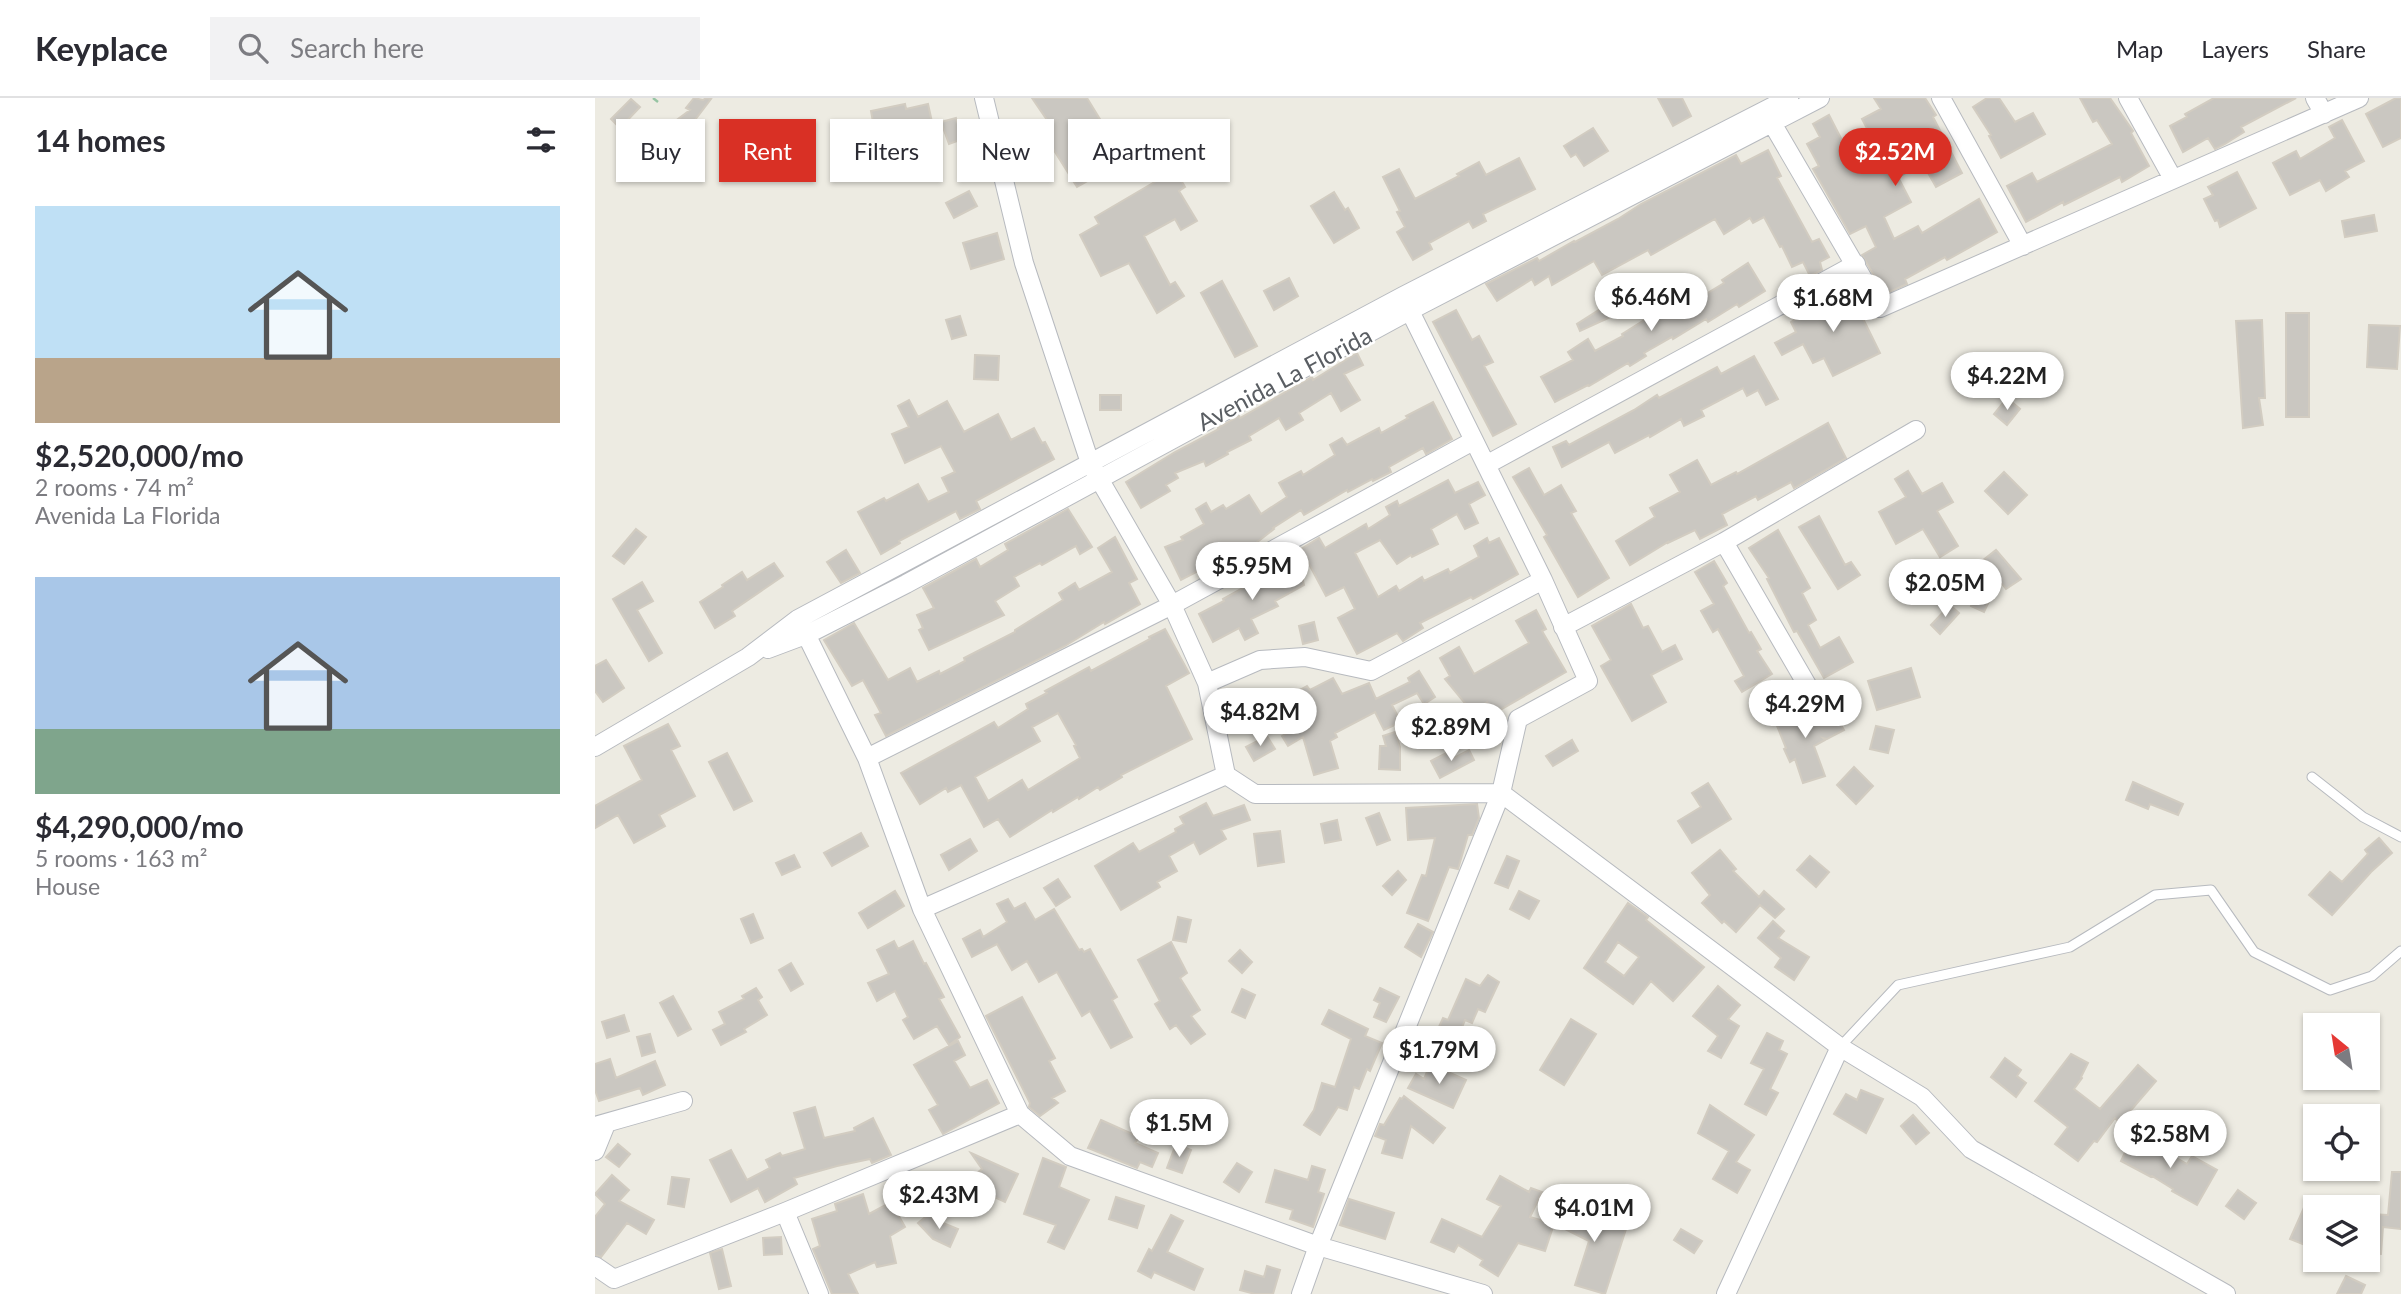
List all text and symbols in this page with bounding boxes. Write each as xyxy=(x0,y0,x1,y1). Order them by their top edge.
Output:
search box xyxy=(210,17,700,80)
text: Keyplace xyxy=(35,28,168,68)
icon: search xyxy=(234,29,272,67)
text: Search here xyxy=(290,32,424,64)
text: Map xyxy=(2116,34,2163,63)
text: Layers xyxy=(2201,34,2269,63)
text: Share xyxy=(2307,34,2366,63)
chip: Buy xyxy=(616,119,705,182)
chip: Rent xyxy=(719,119,816,182)
chip: Filters xyxy=(830,119,943,182)
chip: New xyxy=(957,119,1054,182)
chip: Apartment xyxy=(1068,119,1230,182)
icon: filters xyxy=(522,121,560,159)
text: 14 homes xyxy=(35,122,166,158)
pin: $2.52M xyxy=(1838,129,1952,188)
text: $2.52M xyxy=(1855,137,1935,165)
icon: home xyxy=(235,252,361,378)
pin: $6.46M xyxy=(1594,274,1708,333)
pin: $1.68M xyxy=(1776,274,1890,334)
text: $6.46M xyxy=(1611,282,1691,310)
text: $1.68M xyxy=(1793,283,1873,311)
street label: Avenida La Florida xyxy=(1192,320,1376,436)
pin: $4.22M xyxy=(1950,352,2064,412)
text: $4.22M xyxy=(1967,361,2047,389)
text: $2,520,000/mo xyxy=(35,437,244,473)
text: 2 rooms · 74 m² xyxy=(35,473,194,501)
text: Avenida La Florida xyxy=(35,501,221,529)
pin: $5.95M xyxy=(1195,542,1309,602)
text: $5.95M xyxy=(1212,551,1292,579)
pin: $2.05M xyxy=(1888,560,2002,619)
text: $2.05M xyxy=(1905,568,1985,596)
icon: home xyxy=(235,623,361,749)
pin: $4.29M xyxy=(1748,680,1862,740)
pin: $4.82M xyxy=(1203,688,1317,748)
text: $4.29M xyxy=(1765,689,1845,717)
text: $4.82M xyxy=(1220,697,1300,725)
pin: $2.89M xyxy=(1394,704,1508,763)
text: $2.89M xyxy=(1411,712,1491,740)
text: $4,290,000/mo xyxy=(35,808,244,844)
text: 5 rooms · 163 m² xyxy=(35,844,207,872)
text: House xyxy=(35,872,100,900)
north arrow xyxy=(2303,1013,2380,1090)
map controls xyxy=(2303,1013,2380,1272)
pin: $1.79M xyxy=(1382,1026,1496,1086)
text: $1.79M xyxy=(1399,1035,1479,1063)
pin: $1.5M xyxy=(1130,1100,1228,1159)
button: locate xyxy=(2303,1104,2380,1181)
text: $1.5M xyxy=(1145,1108,1213,1136)
pin: $2.58M xyxy=(2113,1110,2227,1170)
text: $2.58M xyxy=(2130,1119,2210,1147)
pin: $2.43M xyxy=(882,1172,996,1231)
text: $2.43M xyxy=(899,1180,979,1208)
pin: $4.01M xyxy=(1537,1184,1651,1244)
text: $4.01M xyxy=(1554,1193,1634,1221)
button: layers xyxy=(2303,1195,2380,1272)

